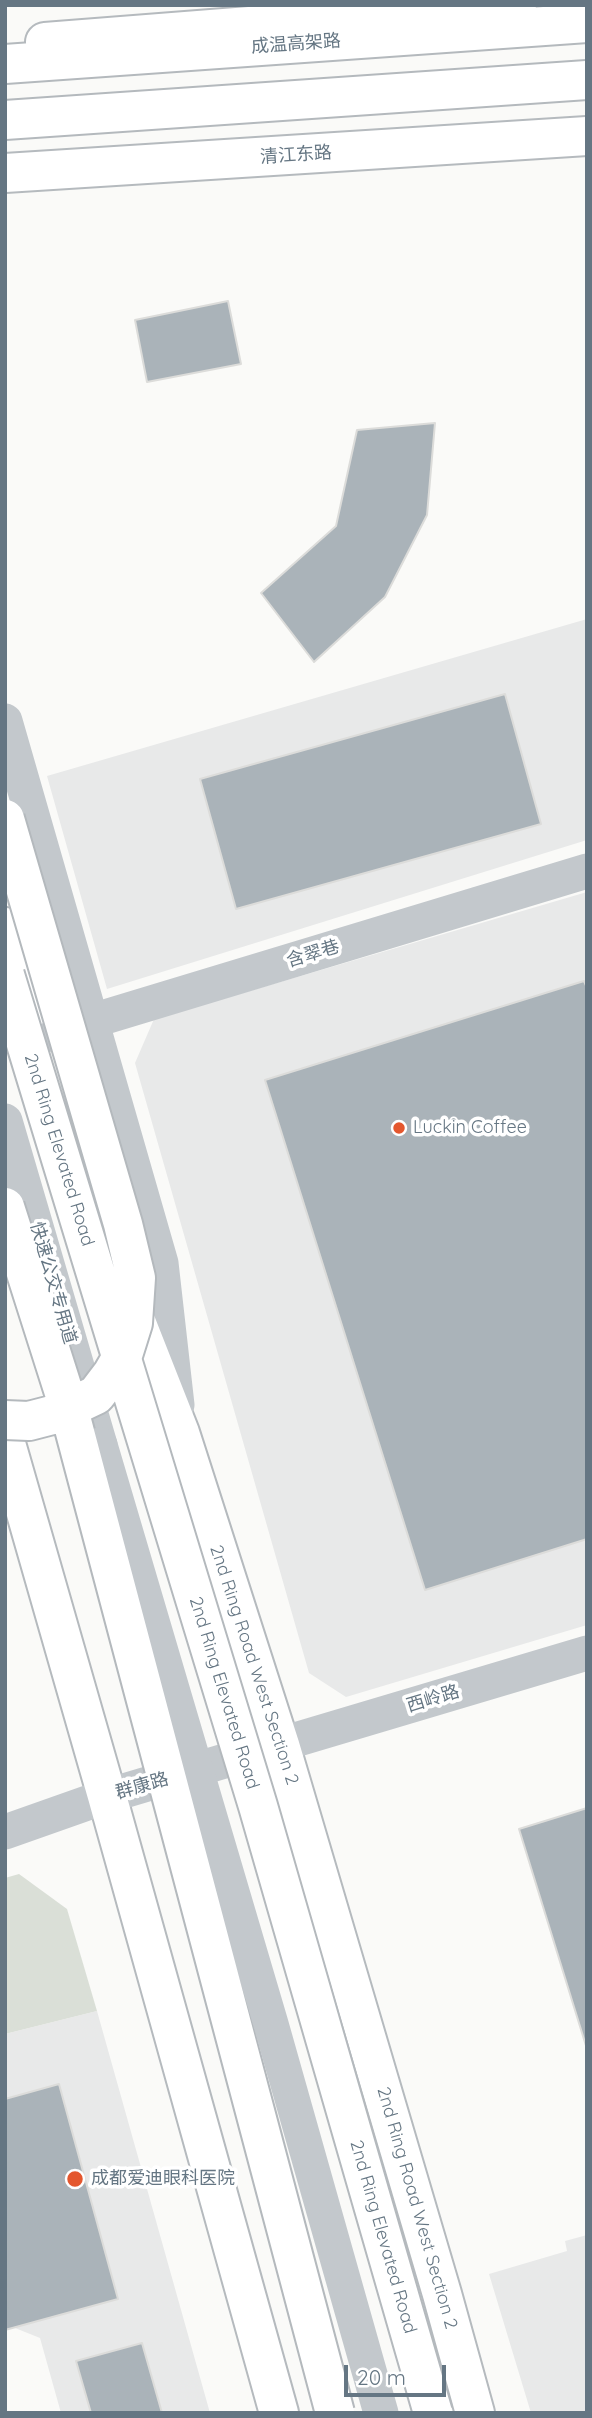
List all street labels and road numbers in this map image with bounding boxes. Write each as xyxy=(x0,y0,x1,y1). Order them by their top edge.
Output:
street label: 成温高架路 xyxy=(250,30,342,58)
street label: 清江东路 xyxy=(259,142,333,168)
street label: 含翠巷 xyxy=(284,936,342,972)
street label: 2nd Ring Elevated Road xyxy=(19,1051,99,1249)
street label: 快速公交专用道 xyxy=(25,1219,81,1347)
street label: 2nd Ring Road West Section 2 xyxy=(205,1542,303,1788)
street label: 2nd Ring Elevated Road xyxy=(184,1594,264,1792)
street label: 西岭路 xyxy=(404,1681,462,1717)
street label: 群康路 xyxy=(113,1768,171,1804)
street label: 2nd Ring Road West Section 2 xyxy=(372,2085,462,2331)
street label: 2nd Ring Elevated Road xyxy=(345,2138,421,2336)

